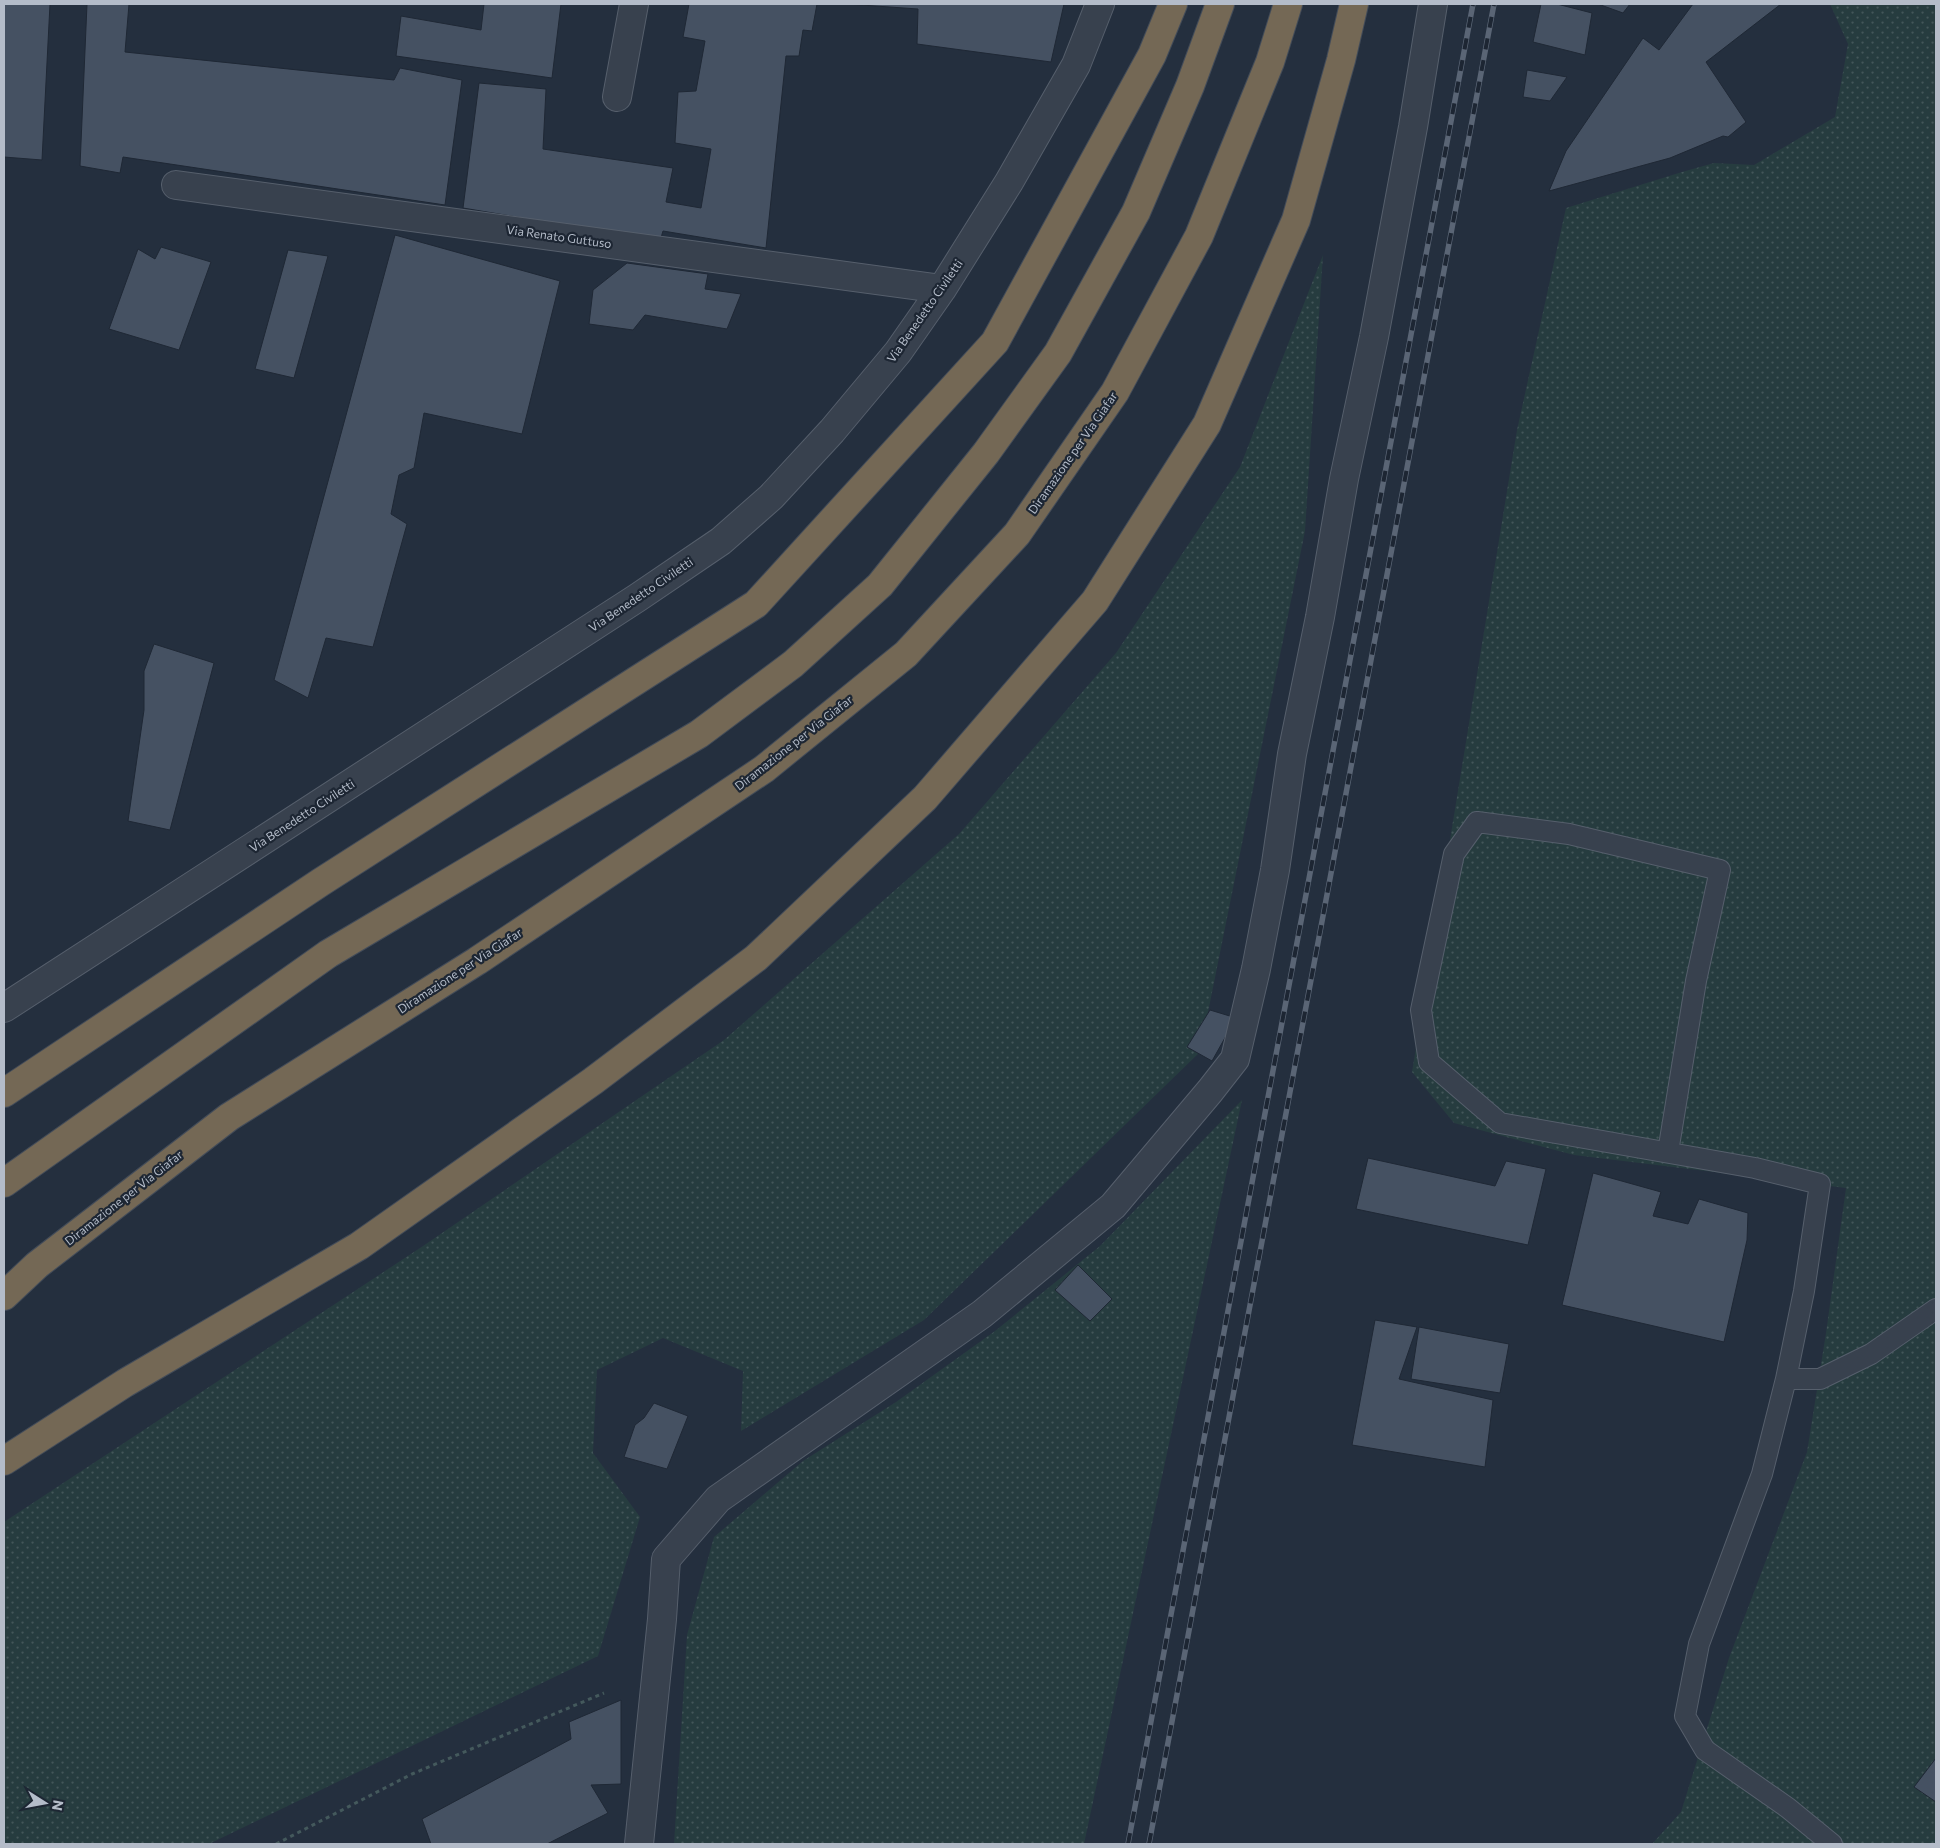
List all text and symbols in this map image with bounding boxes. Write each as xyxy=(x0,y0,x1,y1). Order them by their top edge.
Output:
street label: Via Renato Guttuso xyxy=(506,222,613,250)
street label: Via Benedetto Civiletti xyxy=(883,256,965,365)
street label: Diramazione per Via Giafar xyxy=(1025,389,1120,516)
street label: Via Benedetto Civiletti xyxy=(586,554,695,634)
street label: Diramazione per Via Giafar xyxy=(732,692,855,793)
street label: Via Benedetto Civiletti xyxy=(246,776,357,854)
street label: Diramazione per Via Giafar xyxy=(395,925,524,1016)
street label: Diramazione per Via Giafar xyxy=(62,1147,185,1248)
north arrow xyxy=(20,1778,70,1828)
text: N xyxy=(49,1799,68,1812)

